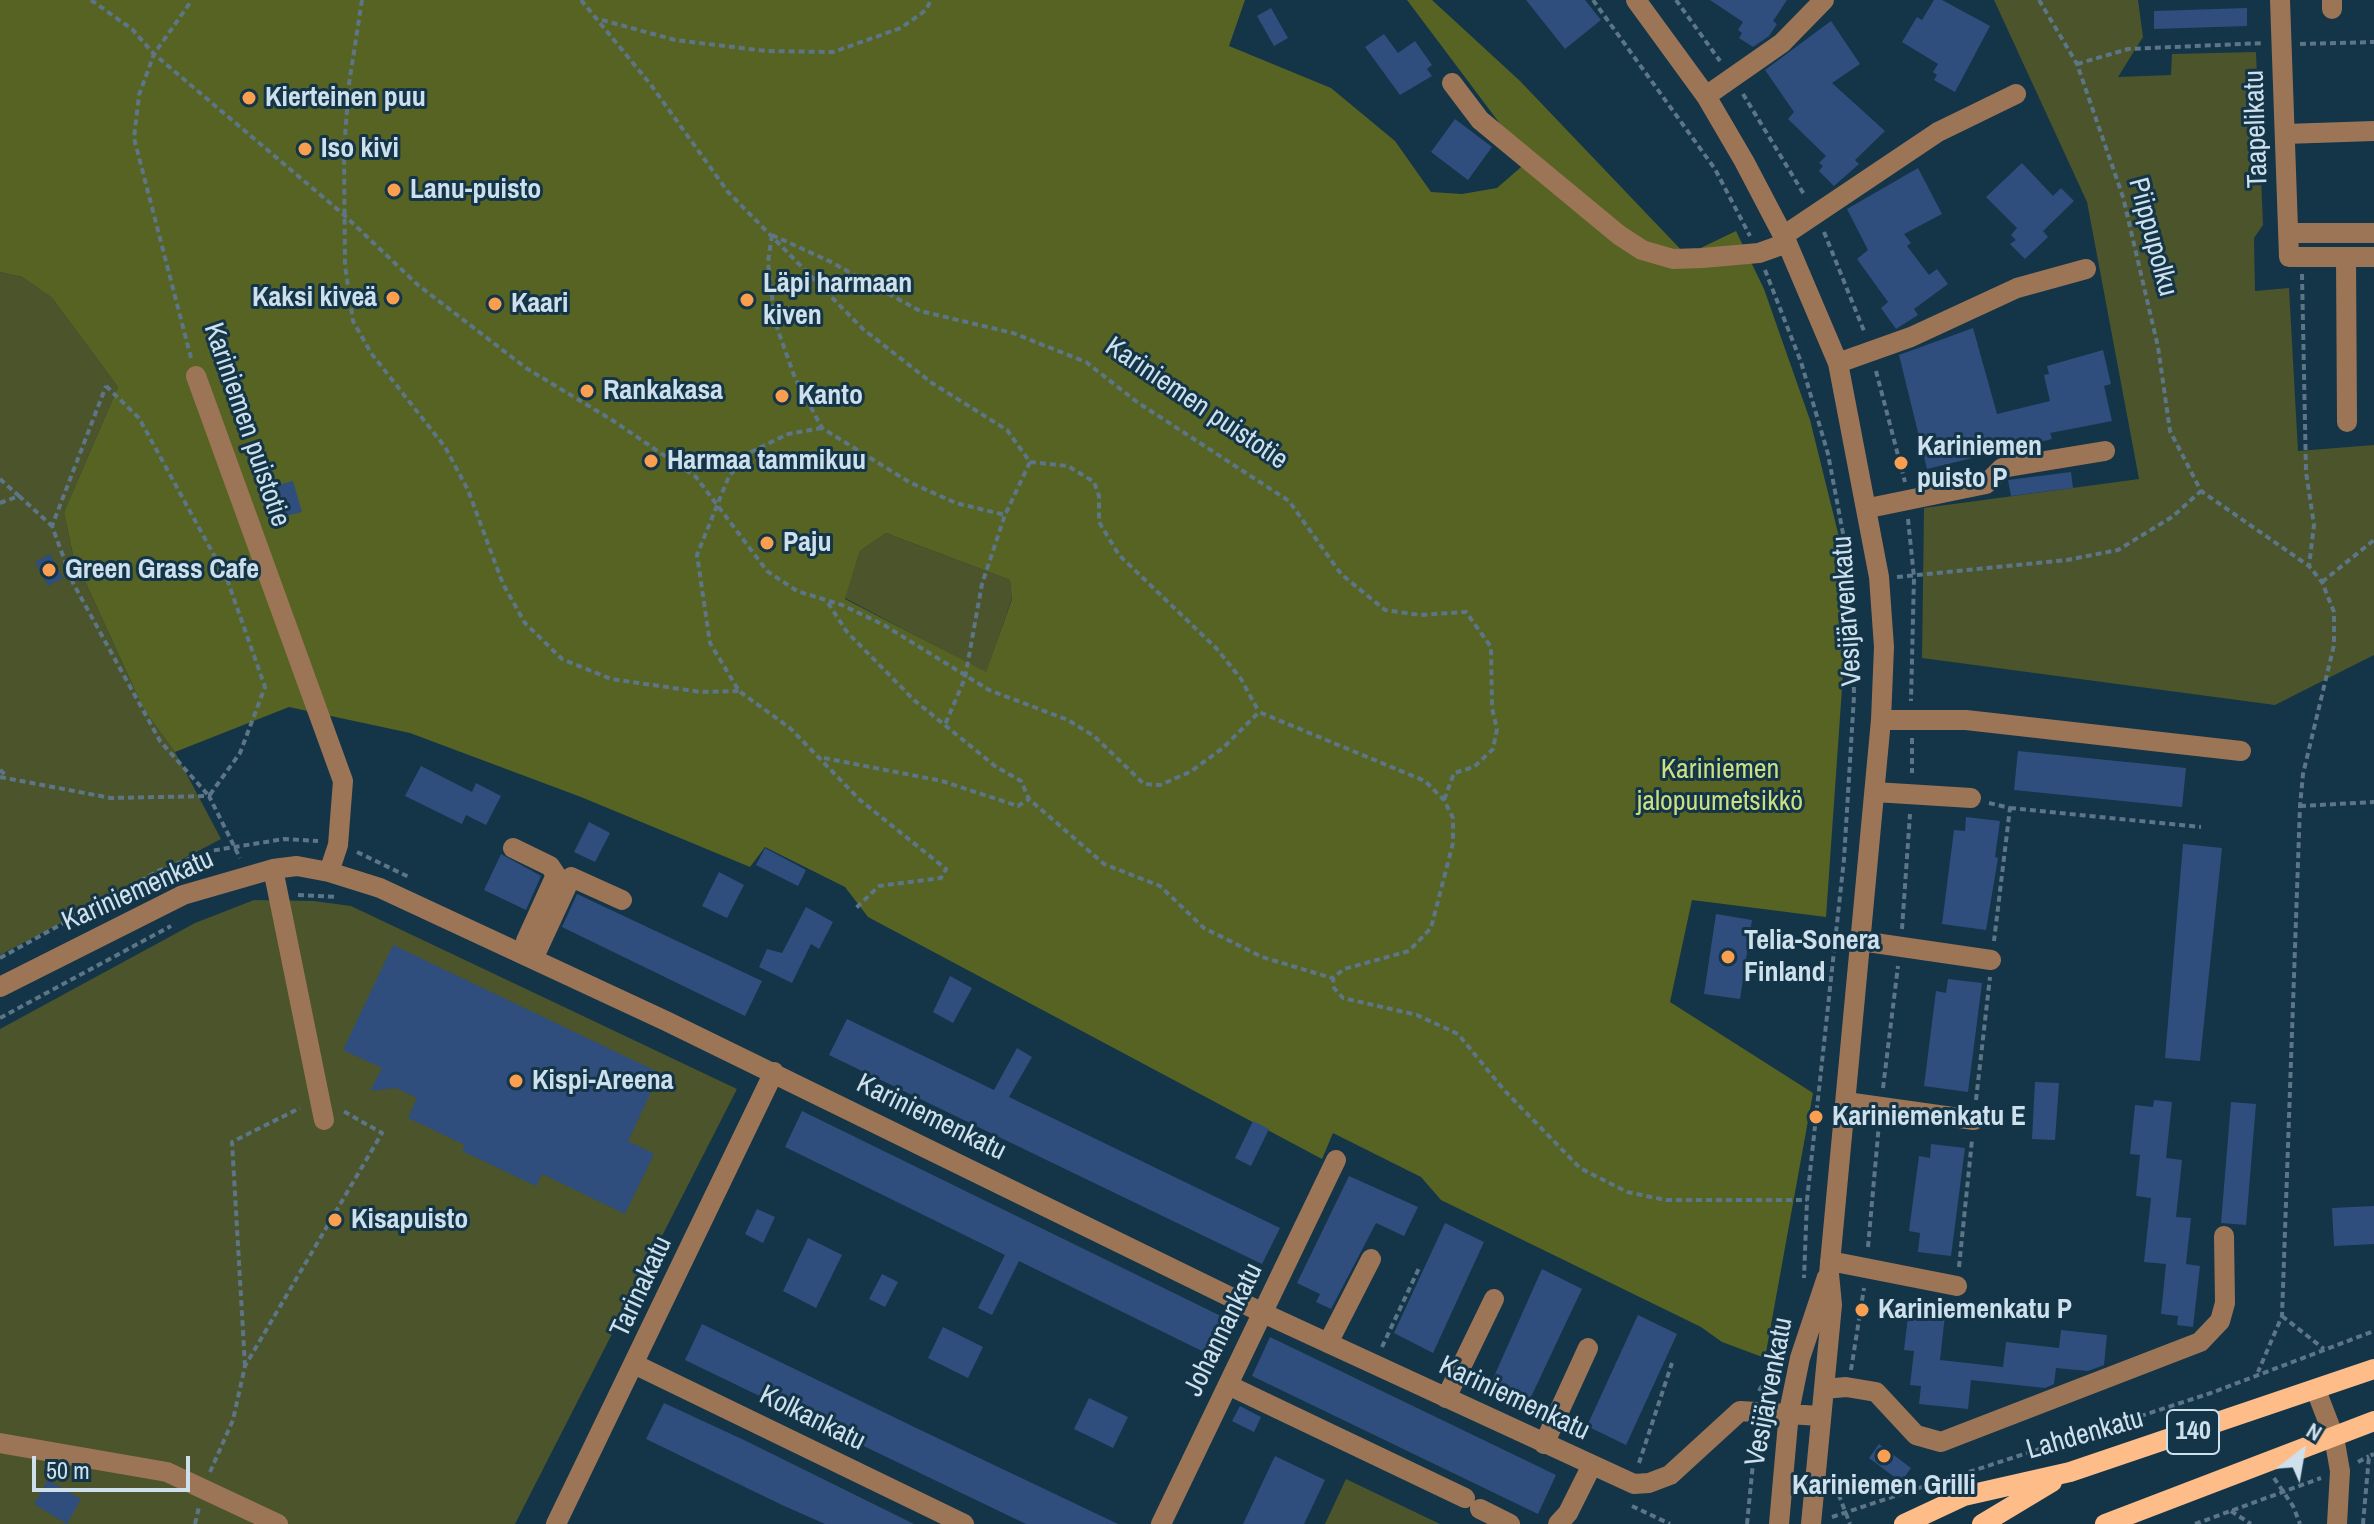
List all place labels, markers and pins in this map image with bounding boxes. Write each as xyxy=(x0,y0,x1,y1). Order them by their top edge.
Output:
place label: Kierteinen puu xyxy=(265,81,426,115)
marker: Kierteinen puu xyxy=(240,89,258,107)
place label: Iso kivi xyxy=(321,132,399,166)
marker: Iso kivi xyxy=(296,140,314,158)
place label: Lanu-puisto xyxy=(410,173,541,207)
marker: Lanu-puisto xyxy=(385,181,403,199)
place label: Läpi harmaan kiven xyxy=(763,267,912,333)
place label: Kaksi kiveä xyxy=(252,281,377,315)
place label: Kaari xyxy=(511,287,568,321)
marker: Kaksi kiveä xyxy=(384,289,402,307)
marker: Läpi harmaan kiven xyxy=(738,291,756,309)
marker: Kaari xyxy=(486,295,504,313)
place label: Rankakasa xyxy=(603,374,723,408)
place label: Kanto xyxy=(798,379,863,413)
marker: Rankakasa xyxy=(578,382,596,400)
marker: Kanto xyxy=(773,387,791,405)
place label: Kariniemen puisto P xyxy=(1917,430,2042,496)
place label: Harmaa tammikuu xyxy=(667,444,866,478)
marker: Harmaa tammikuu xyxy=(642,452,660,470)
marker: Kariniemen puisto P xyxy=(1892,454,1910,472)
place label: Paju xyxy=(783,526,831,560)
marker: Paju xyxy=(758,534,776,552)
place label: Green Grass Cafe xyxy=(65,553,259,587)
marker: Green Grass Cafe xyxy=(40,561,58,579)
place label: Telia-Sonera Finland xyxy=(1744,924,1880,990)
marker: Telia-Sonera Finland xyxy=(1719,948,1737,966)
place label: Kispi-Areena xyxy=(532,1064,674,1098)
marker: Kispi-Areena xyxy=(507,1072,525,1090)
place label: Kariniemenkatu E xyxy=(1832,1100,2026,1134)
marker: Kariniemenkatu E xyxy=(1807,1108,1825,1126)
place label: Kisapuisto xyxy=(351,1203,468,1237)
marker: Kisapuisto xyxy=(326,1211,344,1229)
place label: Kariniemenkatu P xyxy=(1878,1293,2072,1327)
marker: Kariniemenkatu P xyxy=(1853,1301,1871,1319)
marker: Kariniemen Grilli xyxy=(1875,1447,1893,1465)
place label: Kariniemen Grilli xyxy=(1792,1469,1976,1503)

